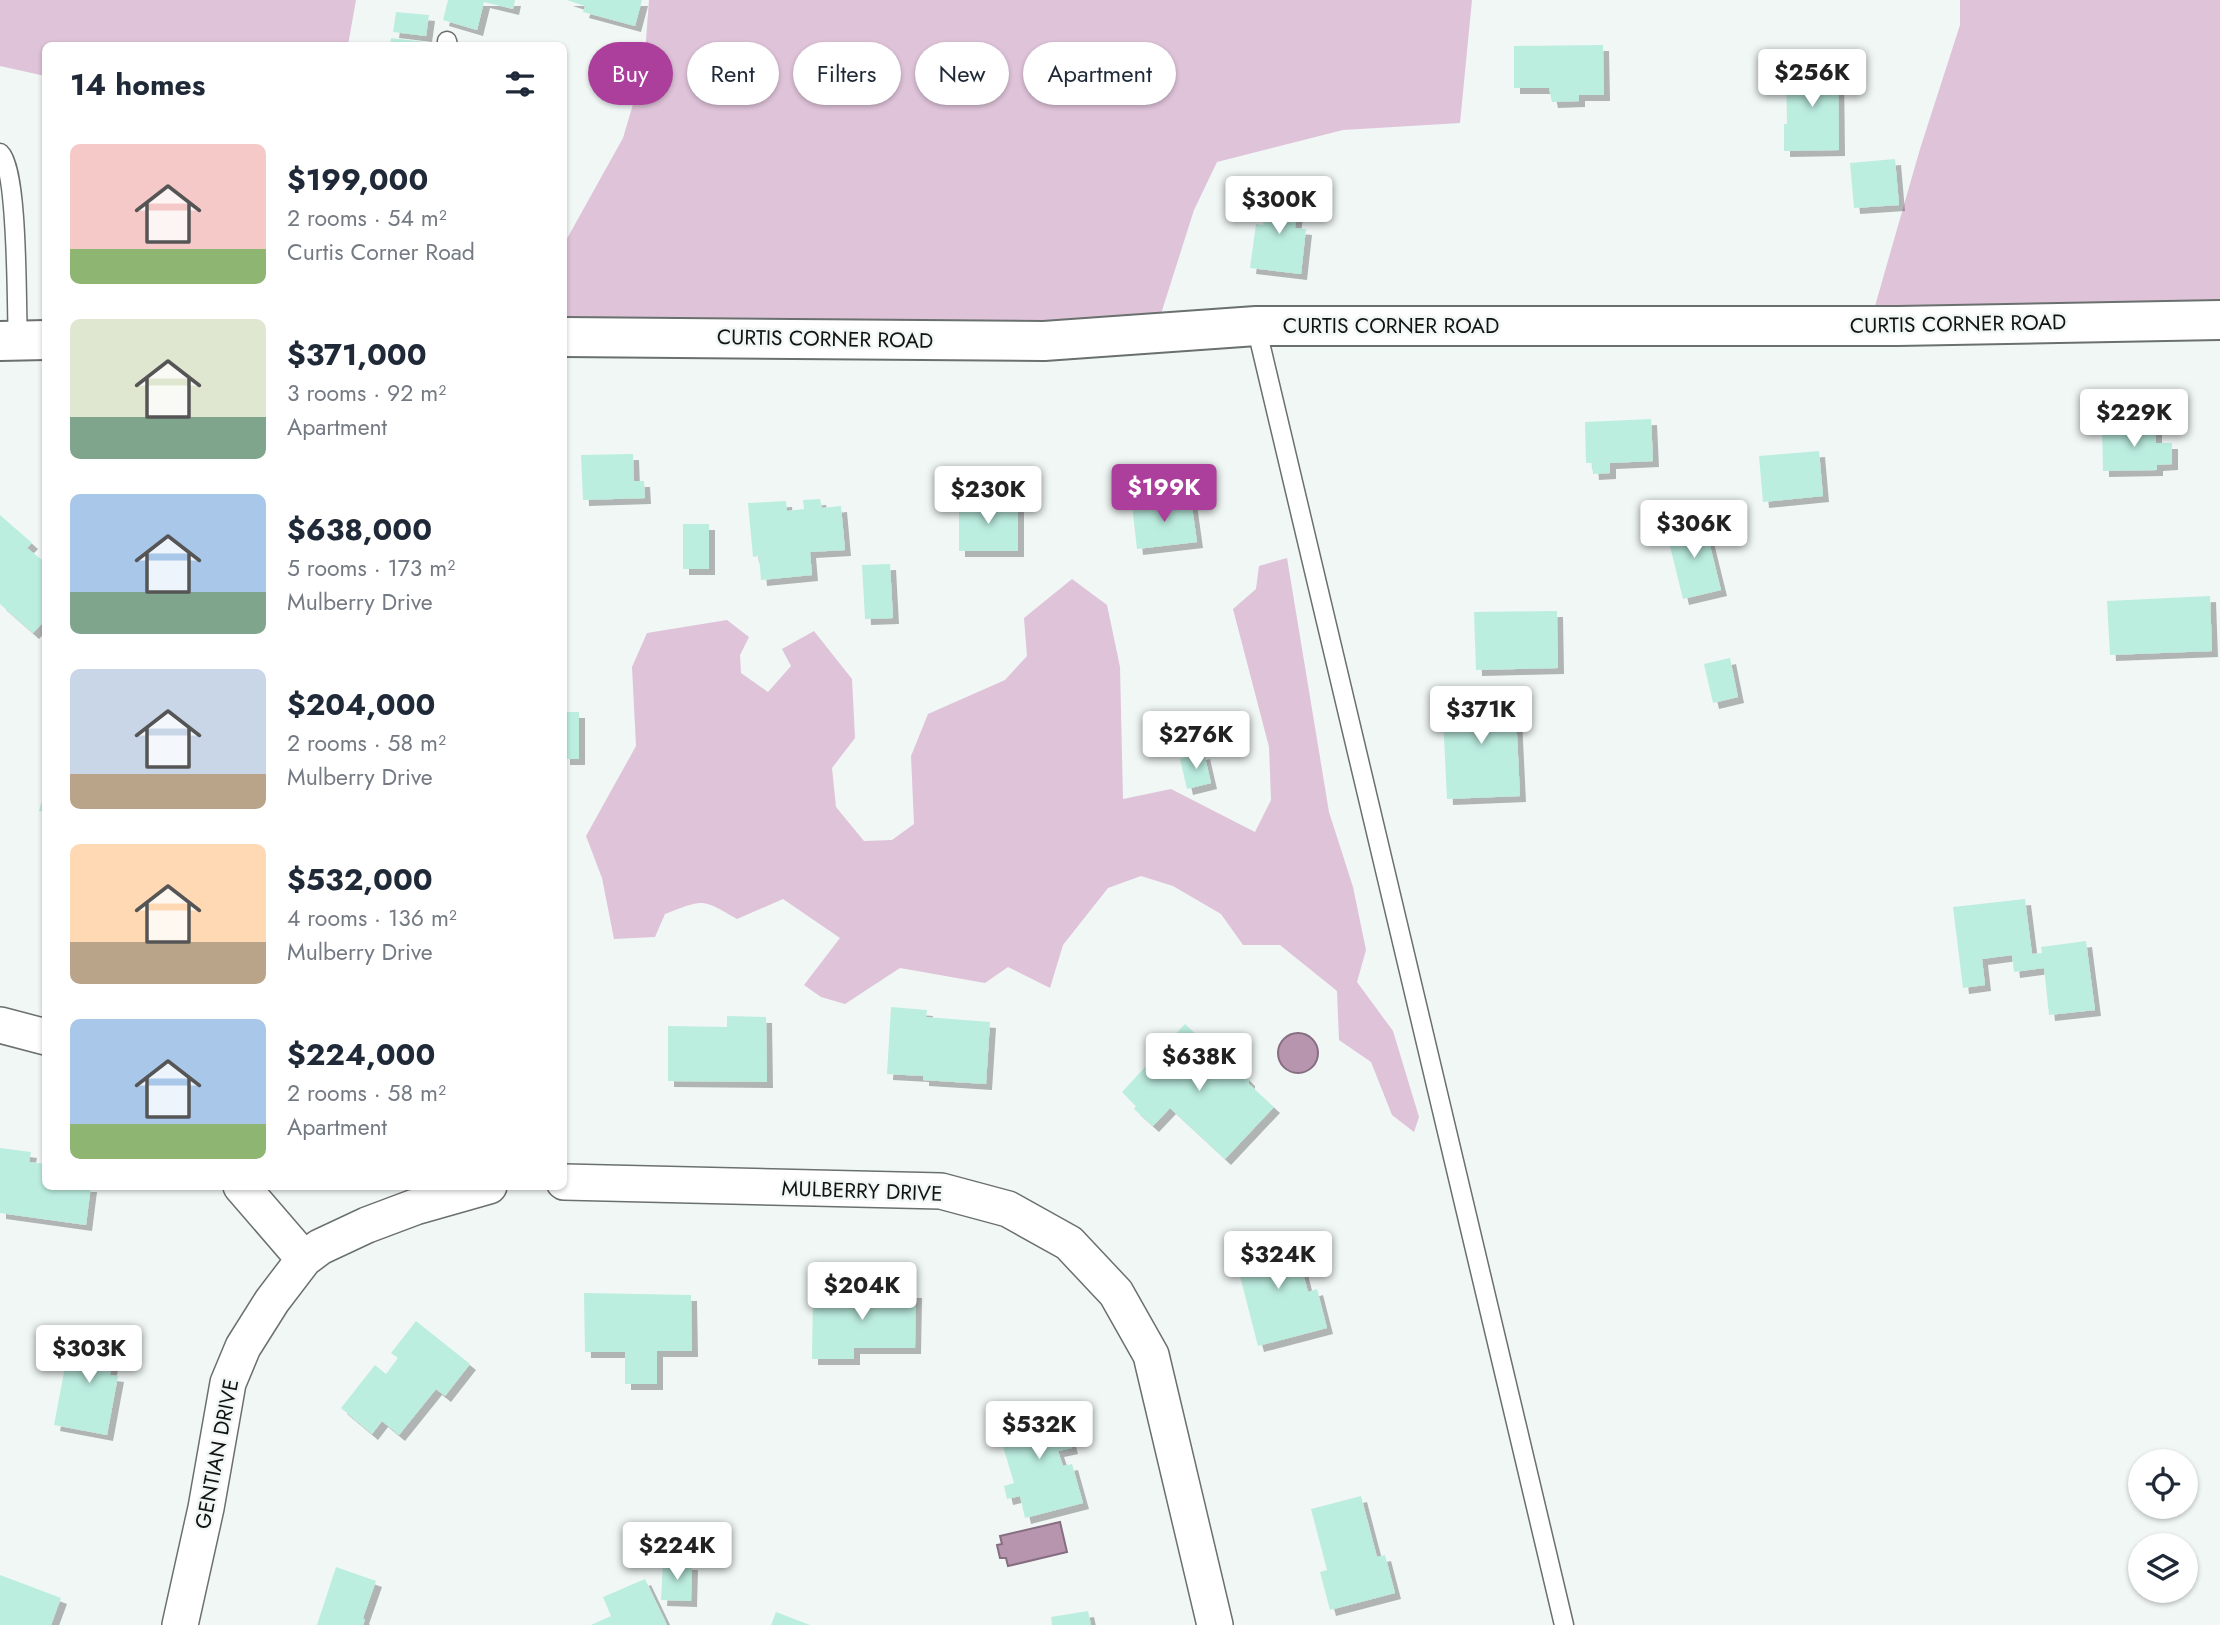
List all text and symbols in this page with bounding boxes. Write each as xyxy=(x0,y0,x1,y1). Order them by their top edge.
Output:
chip: Buy xyxy=(588,42,673,105)
chip: Rent xyxy=(687,42,779,105)
chip: Filters xyxy=(793,42,901,105)
chip: New xyxy=(915,42,1009,105)
chip: Apartment xyxy=(1023,42,1176,105)
pin: $256K xyxy=(1763,50,1861,109)
text: $256K xyxy=(1774,55,1850,89)
text: 14 homes xyxy=(70,63,205,106)
icon: filters xyxy=(501,65,539,103)
text: $199,000 xyxy=(287,158,428,201)
icon: home xyxy=(126,172,210,256)
pin: $300K xyxy=(1230,176,1328,236)
text: $300K xyxy=(1241,182,1317,216)
text: 2 rooms · 54 m² xyxy=(287,201,447,235)
text: Curtis Corner Road xyxy=(287,235,475,269)
street label: CURTIS CORNER ROAD xyxy=(1850,307,2066,341)
street label: CURTIS CORNER ROAD xyxy=(1283,311,1499,341)
street label: CURTIS CORNER ROAD xyxy=(717,322,933,356)
text: $371,000 xyxy=(287,333,427,376)
icon: home xyxy=(126,347,210,431)
text: 3 rooms · 92 m² xyxy=(287,376,446,410)
pin: $229K xyxy=(2085,390,2183,449)
text: $229K xyxy=(2096,395,2172,429)
text: Apartment xyxy=(287,410,387,444)
pin: $199K xyxy=(1115,464,1213,524)
pin: $230K xyxy=(939,466,1037,526)
text: $199K xyxy=(1128,470,1200,504)
text: $230K xyxy=(951,472,1025,506)
pin: $306K xyxy=(1645,500,1743,560)
text: $306K xyxy=(1656,506,1732,540)
text: $638,000 xyxy=(287,508,432,551)
icon: home xyxy=(126,522,210,606)
text: 5 rooms · 173 m² xyxy=(287,551,455,585)
text: Mulberry Drive xyxy=(287,585,433,619)
text: $204,000 xyxy=(287,683,435,726)
pin: $371K xyxy=(1432,686,1530,746)
text: $371K xyxy=(1446,692,1516,726)
icon: home xyxy=(126,697,210,781)
pin: $276K xyxy=(1147,712,1245,771)
text: $276K xyxy=(1159,717,1233,751)
text: 2 rooms · 58 m² xyxy=(287,726,446,760)
text: Mulberry Drive xyxy=(287,760,433,794)
text: $532,000 xyxy=(287,858,433,901)
icon: home xyxy=(126,872,210,956)
text: 4 rooms · 136 m² xyxy=(287,901,457,935)
text: Mulberry Drive xyxy=(287,935,433,969)
text: $224,000 xyxy=(287,1033,435,1076)
pin: $638K xyxy=(1150,1034,1248,1093)
text: $638K xyxy=(1162,1039,1236,1073)
icon: home xyxy=(126,1047,210,1131)
text: 2 rooms · 58 m² xyxy=(287,1076,446,1110)
text: Apartment xyxy=(287,1110,387,1144)
street label: MULBERRY DRIVE xyxy=(781,1173,943,1209)
pin: $324K xyxy=(1229,1232,1327,1291)
text: $324K xyxy=(1240,1237,1316,1271)
pin: $204K xyxy=(813,1262,911,1322)
text: $204K xyxy=(824,1268,900,1302)
pin: $303K xyxy=(40,1326,138,1385)
text: $303K xyxy=(52,1331,126,1365)
street label: GENTIAN DRIVE xyxy=(188,1377,246,1531)
pin: $532K xyxy=(990,1402,1088,1461)
text: $532K xyxy=(1002,1407,1076,1441)
map controls xyxy=(2128,1449,2198,1603)
button: locate xyxy=(2128,1449,2198,1519)
pin: $224K xyxy=(628,1522,726,1582)
text: $224K xyxy=(639,1528,715,1562)
button: layers xyxy=(2128,1533,2198,1603)

